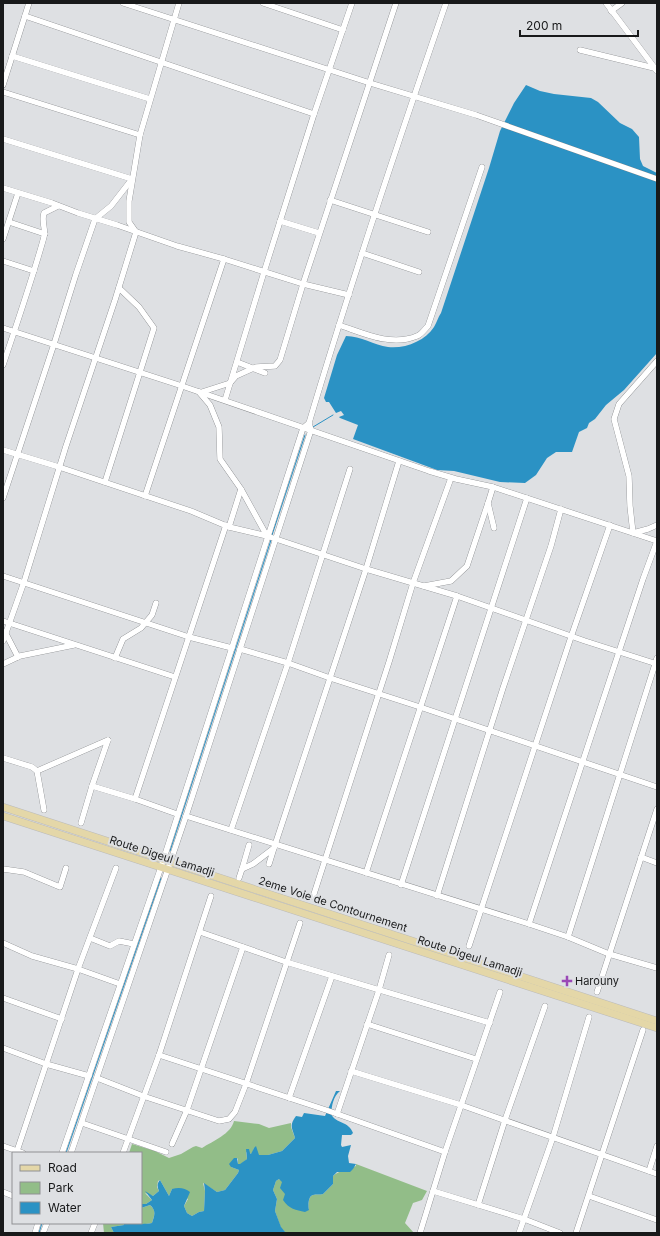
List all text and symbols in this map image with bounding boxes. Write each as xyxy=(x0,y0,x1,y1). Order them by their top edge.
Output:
scale bar xyxy=(520,12,638,38)
text: 200 m xyxy=(526,18,562,33)
street label: Route Digeul Lamadji xyxy=(108,832,216,880)
street label: 2eme Voie de Contournement xyxy=(257,873,409,935)
street label: Route Digeul Lamadji xyxy=(416,932,524,980)
place label: Harouny xyxy=(575,974,619,988)
marker: Harouny xyxy=(562,976,572,986)
legend xyxy=(12,1152,142,1224)
text: Road xyxy=(48,1160,77,1175)
text: Park xyxy=(48,1180,74,1195)
text: Water xyxy=(48,1200,82,1215)

